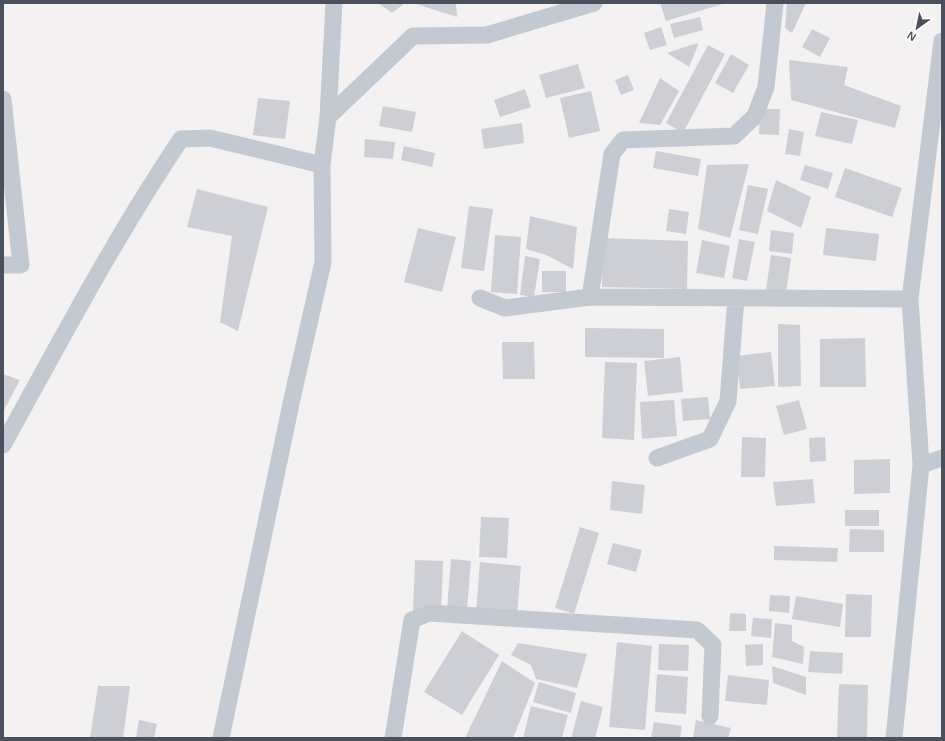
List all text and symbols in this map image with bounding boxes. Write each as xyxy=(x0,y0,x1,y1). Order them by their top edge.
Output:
north arrow xyxy=(897,8,937,48)
text: N xyxy=(905,29,918,44)

